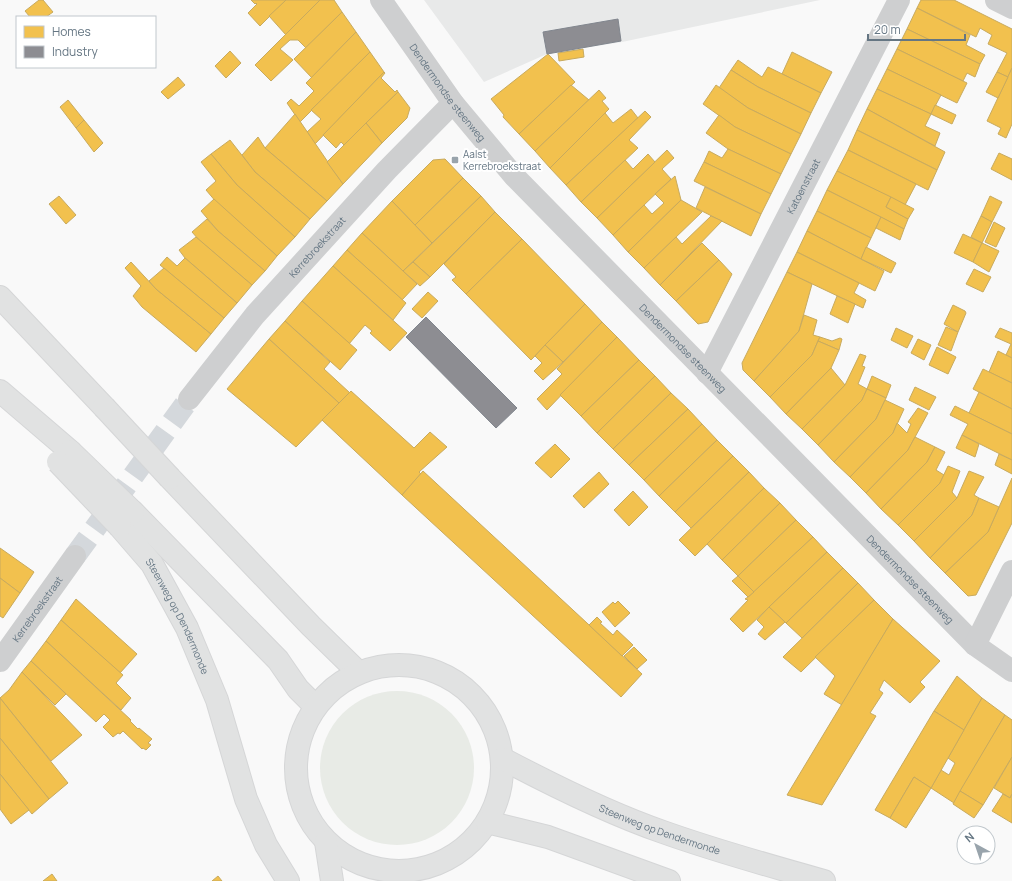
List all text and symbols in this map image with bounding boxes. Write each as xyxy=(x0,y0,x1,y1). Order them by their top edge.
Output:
legend xyxy=(16,16,156,68)
scale bar xyxy=(868,16,965,42)
text: 20 m xyxy=(874,21,901,38)
text: Homes xyxy=(52,23,91,40)
street label: Dendermondse steenweg xyxy=(406,41,489,144)
text: Industry xyxy=(52,43,98,60)
place label: Aalst Kerrebroekstraat xyxy=(463,147,541,173)
marker: Aalst Kerrebroekstraat xyxy=(450,155,460,165)
street label: Katoenstraat xyxy=(783,156,823,216)
street label: Kerrebroekstraat xyxy=(286,213,349,281)
street label: Dendermondse steenweg xyxy=(636,301,730,395)
street label: Dendermondse steenweg xyxy=(864,532,957,626)
street label: Steenweg op Dendermonde xyxy=(143,555,213,676)
street label: Kerrebroekstraat xyxy=(9,573,66,645)
street label: Steenweg op Dendermonde xyxy=(597,800,722,858)
north arrow xyxy=(956,825,996,865)
text: N xyxy=(961,829,977,845)

